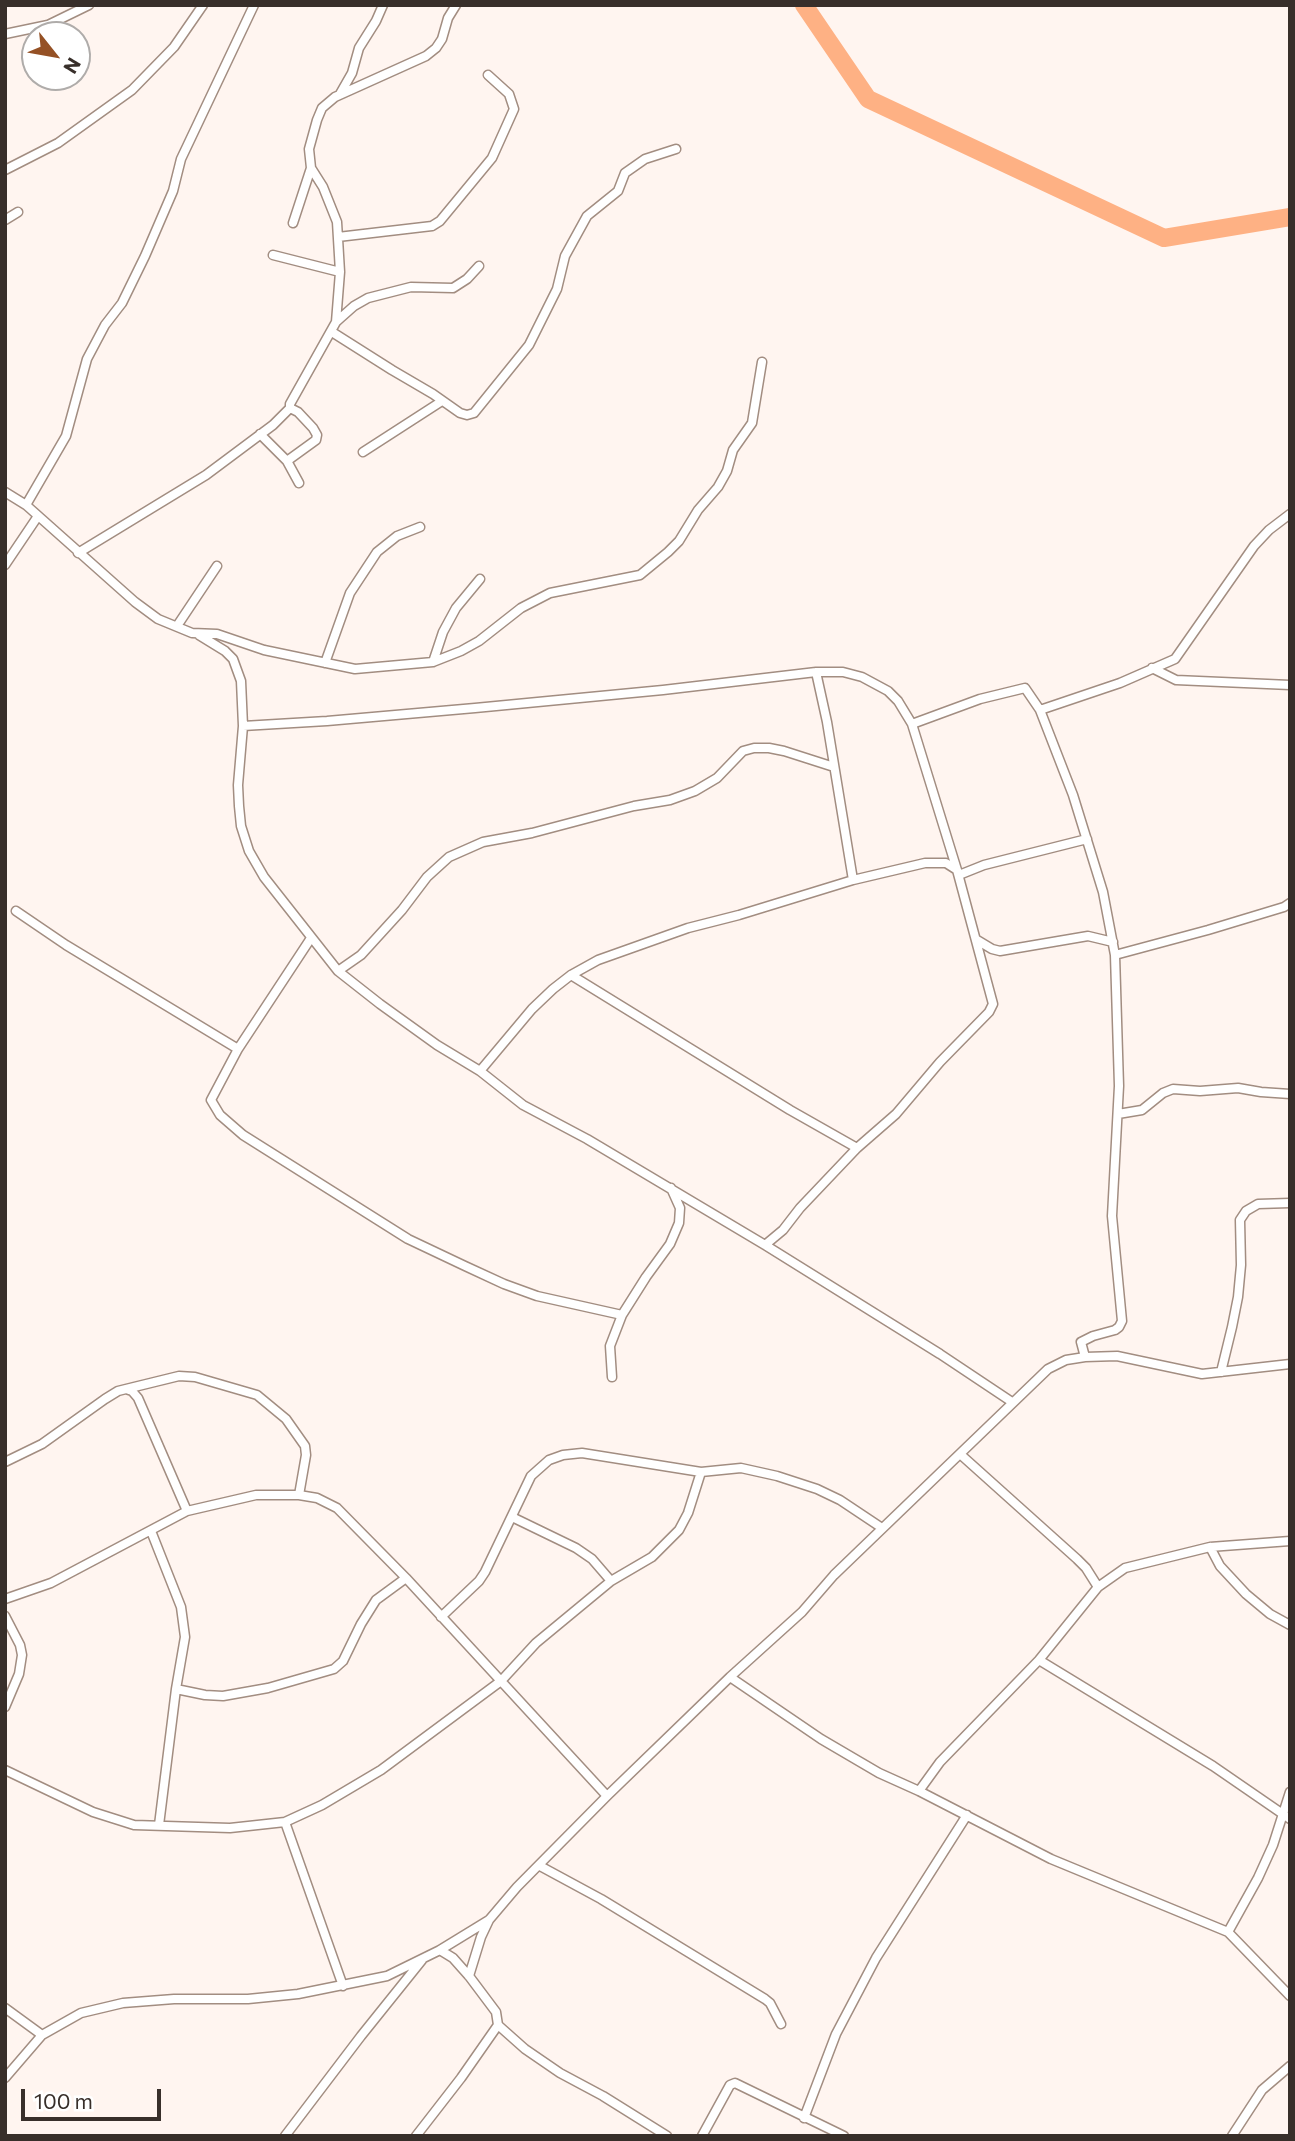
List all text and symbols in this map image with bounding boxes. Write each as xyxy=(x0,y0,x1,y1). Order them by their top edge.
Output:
north arrow xyxy=(21,21,91,91)
text: N xyxy=(59,54,86,78)
scale bar xyxy=(24,2074,164,2118)
text: 100 m xyxy=(34,2088,93,2113)

